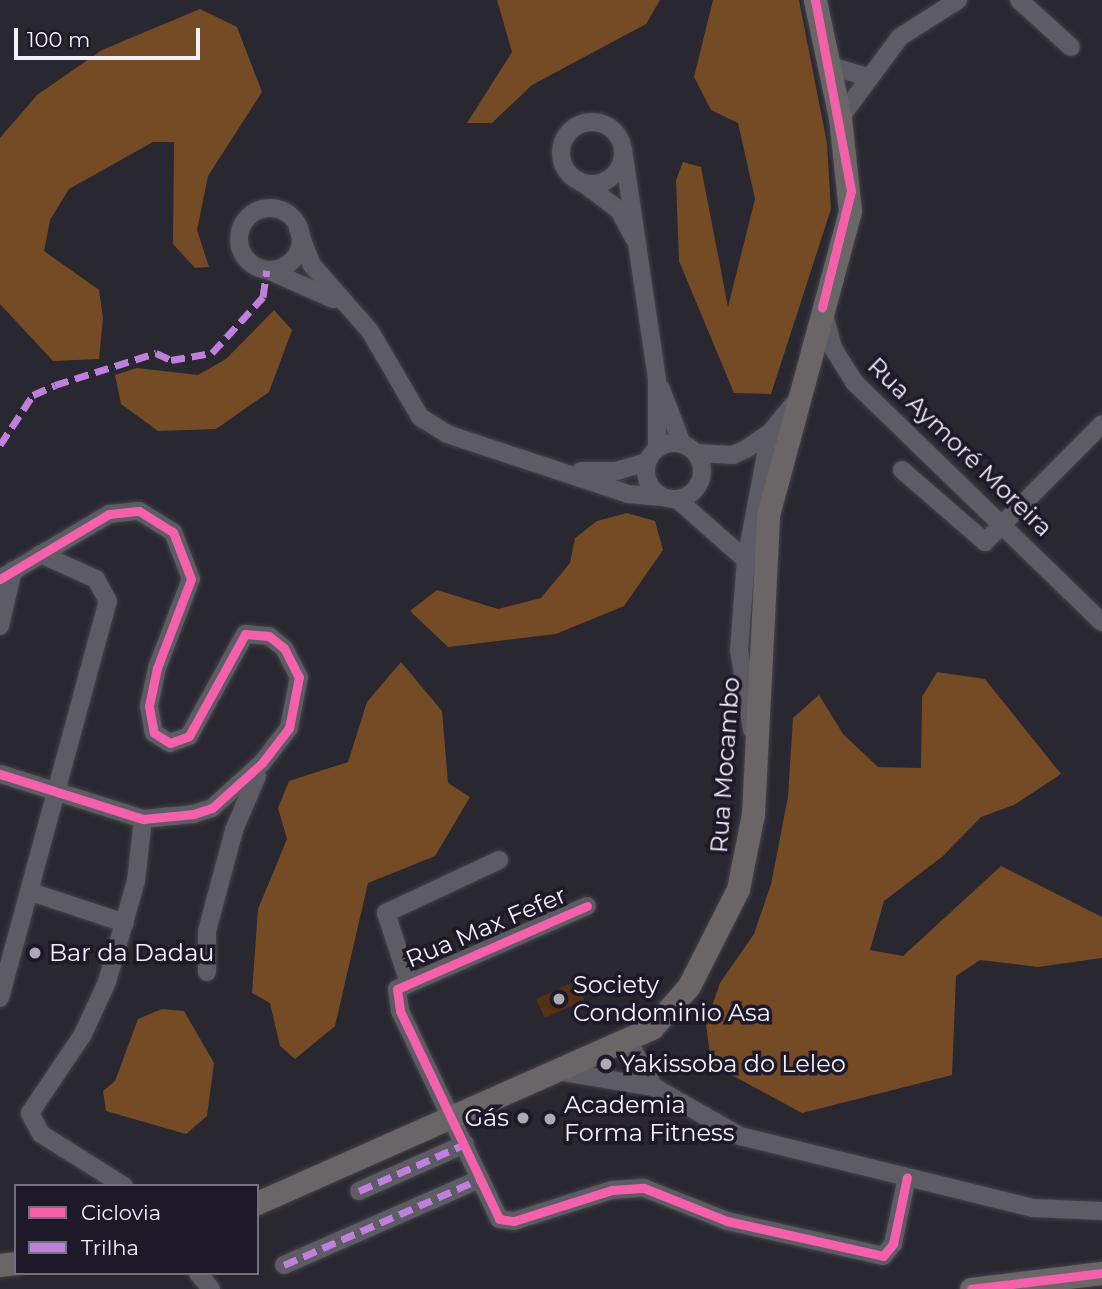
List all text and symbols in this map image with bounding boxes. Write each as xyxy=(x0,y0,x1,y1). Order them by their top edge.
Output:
scale bar xyxy=(18,14,203,58)
text: 100 m xyxy=(27,27,90,52)
street label: Rua Aymoré Moreira xyxy=(862,351,1058,543)
street label: Rua Mocambo xyxy=(704,676,746,854)
street label: Rua Max Fefer xyxy=(401,880,571,974)
place label: Bar da Dadau xyxy=(49,939,214,967)
marker: Bar da Dadau xyxy=(27,945,43,961)
place label: Society Condominio Asa xyxy=(573,971,771,1027)
marker: Society Condominio Asa xyxy=(551,991,567,1007)
place label: Yakissoba do Leleo xyxy=(620,1050,846,1078)
marker: Yakissoba do Leleo xyxy=(598,1056,614,1072)
place label: Academia Forma Fitness xyxy=(564,1091,734,1147)
place label: Gás xyxy=(465,1104,509,1132)
marker: Gás xyxy=(515,1110,531,1126)
marker: Academia Forma Fitness xyxy=(542,1111,558,1127)
legend xyxy=(14,1184,259,1275)
text: Ciclovia xyxy=(81,1200,161,1225)
text: Trilha xyxy=(81,1235,139,1260)

